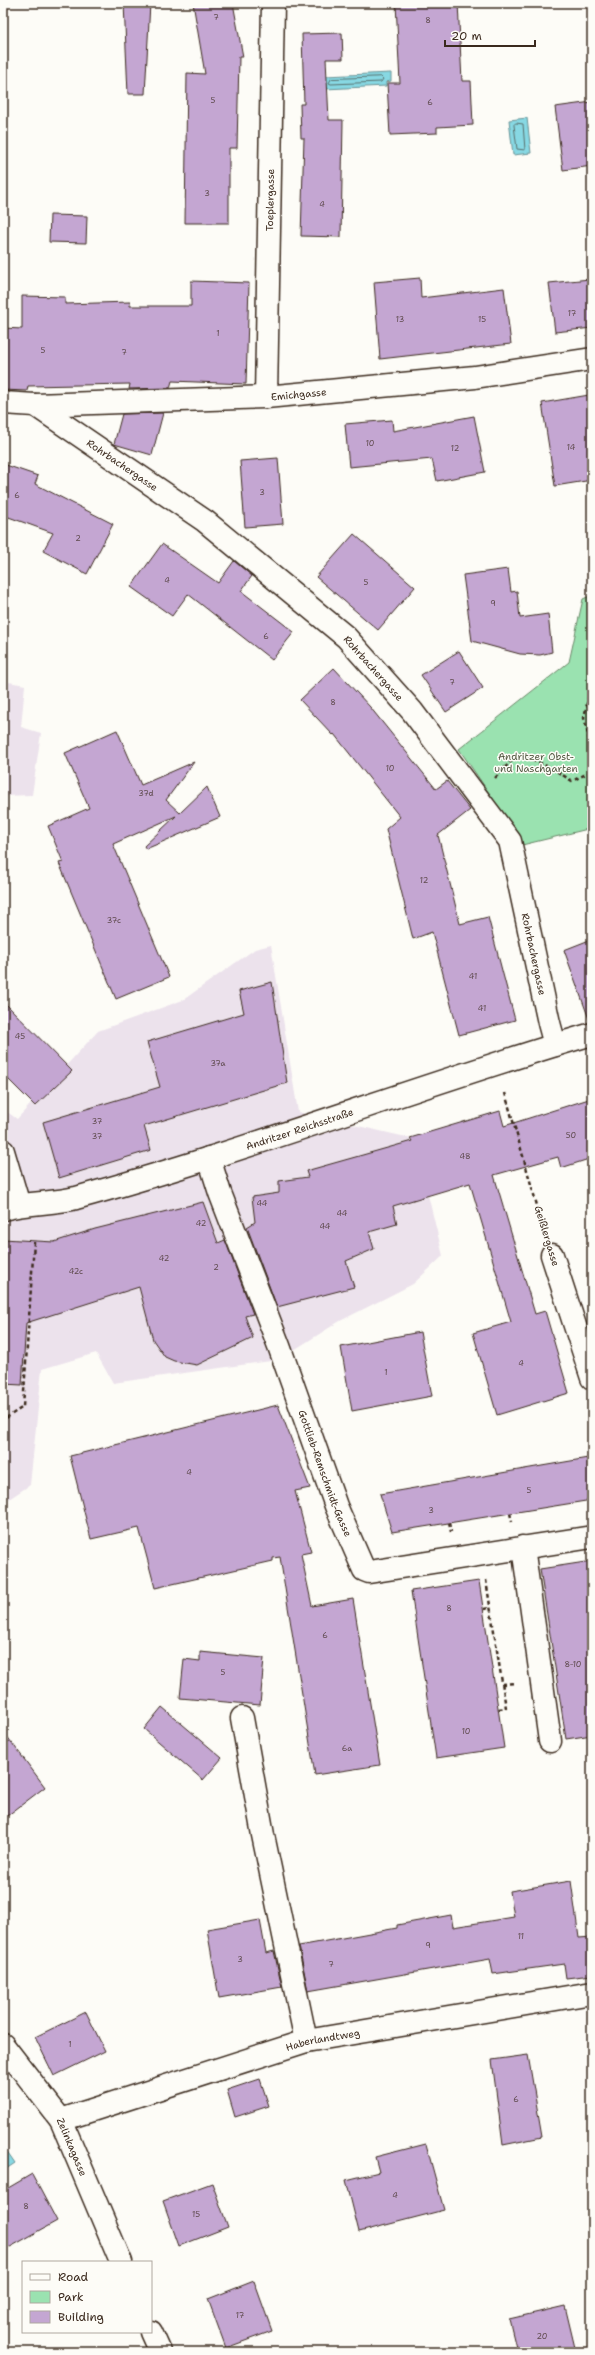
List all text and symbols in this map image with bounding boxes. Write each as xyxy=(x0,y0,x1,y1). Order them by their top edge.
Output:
house number: 7 xyxy=(213,12,219,23)
house number: 8 xyxy=(425,15,431,26)
scale bar xyxy=(445,22,535,48)
text: 20 m xyxy=(451,28,482,44)
house number: 5 xyxy=(211,95,216,106)
house number: 6 xyxy=(427,97,433,108)
street label: Toeplergasse xyxy=(262,168,277,231)
house number: 3 xyxy=(204,188,210,199)
house number: 4 xyxy=(319,199,325,210)
house number: 17 xyxy=(568,308,577,319)
house number: 13 xyxy=(396,314,404,325)
house number: 15 xyxy=(478,314,486,325)
house number: 1 xyxy=(216,328,220,339)
house number: 5 xyxy=(41,345,46,356)
house number: 7 xyxy=(121,347,127,358)
street label: Emichgasse xyxy=(270,385,327,403)
street label: Rohrbachergasse xyxy=(84,436,161,494)
house number: 10 xyxy=(366,438,374,449)
house number: 14 xyxy=(567,442,576,453)
house number: 12 xyxy=(451,443,460,454)
house number: 3 xyxy=(259,487,265,498)
house number: 6 xyxy=(14,490,20,501)
house number: 2 xyxy=(75,533,81,544)
house number: 4 xyxy=(164,575,170,586)
house number: 5 xyxy=(364,577,369,588)
house number: 9 xyxy=(490,598,496,609)
house number: 6 xyxy=(263,631,269,642)
street label: Rohrbachergasse xyxy=(341,633,407,704)
house number: 7 xyxy=(449,677,455,688)
house number: 8 xyxy=(330,697,336,708)
park label: Andritzer Obst- und Naschgarten xyxy=(494,750,578,775)
house number: 10 xyxy=(386,763,394,774)
house number: 37d xyxy=(138,788,154,799)
house number: 12 xyxy=(420,875,429,886)
street label: Rohrbachergasse xyxy=(519,912,549,997)
house number: 37c xyxy=(107,915,121,926)
house number: 41 xyxy=(469,971,477,982)
house number: 41 xyxy=(478,1003,486,1014)
house number: 45 xyxy=(15,1031,25,1042)
house number: 37a xyxy=(210,1058,226,1069)
street label: Andritzer Reichsstraße xyxy=(244,1105,355,1152)
house number: 37 xyxy=(92,1116,103,1127)
house number: 50 xyxy=(566,1130,576,1141)
house number: 37 xyxy=(92,1131,103,1142)
house number: 48 xyxy=(459,1151,471,1162)
house number: 44 xyxy=(257,1198,268,1209)
street label: Geißlergasse xyxy=(532,1204,562,1268)
house number: 44 xyxy=(337,1208,348,1219)
house number: 42 xyxy=(196,1218,207,1229)
house number: 44 xyxy=(320,1221,331,1232)
house number: 42 xyxy=(159,1253,170,1264)
house number: 2 xyxy=(213,1262,219,1273)
house number: 42c xyxy=(69,1266,83,1277)
house number: 4 xyxy=(518,1358,524,1369)
house number: 1 xyxy=(384,1367,388,1378)
street label: Gottlieb-Remschmidt-Gasse xyxy=(296,1408,355,1539)
house number: 4 xyxy=(186,1467,192,1478)
house number: 5 xyxy=(527,1485,532,1496)
house number: 3 xyxy=(428,1505,434,1516)
house number: 8 xyxy=(446,1603,452,1614)
house number: 6 xyxy=(322,1630,328,1641)
house number: 8-10 xyxy=(565,1659,581,1670)
house number: 5 xyxy=(221,1667,226,1678)
house number: 10 xyxy=(462,1726,470,1737)
house number: 6a xyxy=(342,1743,352,1754)
house number: 11 xyxy=(518,1931,524,1942)
house number: 9 xyxy=(425,1940,431,1951)
house number: 3 xyxy=(237,1954,243,1965)
house number: 7 xyxy=(328,1959,334,1970)
street label: Haberlandtweg xyxy=(284,2026,361,2054)
house number: 1 xyxy=(68,2039,72,2050)
house number: 6 xyxy=(513,2094,519,2105)
street label: Zelinkagasse xyxy=(54,2116,91,2178)
house number: 4 xyxy=(392,2190,398,2201)
house number: 8 xyxy=(23,2201,29,2212)
house number: 15 xyxy=(192,2209,200,2220)
legend xyxy=(22,2261,152,2333)
text: Road xyxy=(58,2269,89,2285)
text: Park xyxy=(58,2289,84,2305)
text: Building xyxy=(58,2309,104,2325)
house number: 17 xyxy=(236,2310,245,2321)
house number: 20 xyxy=(537,2331,547,2342)

